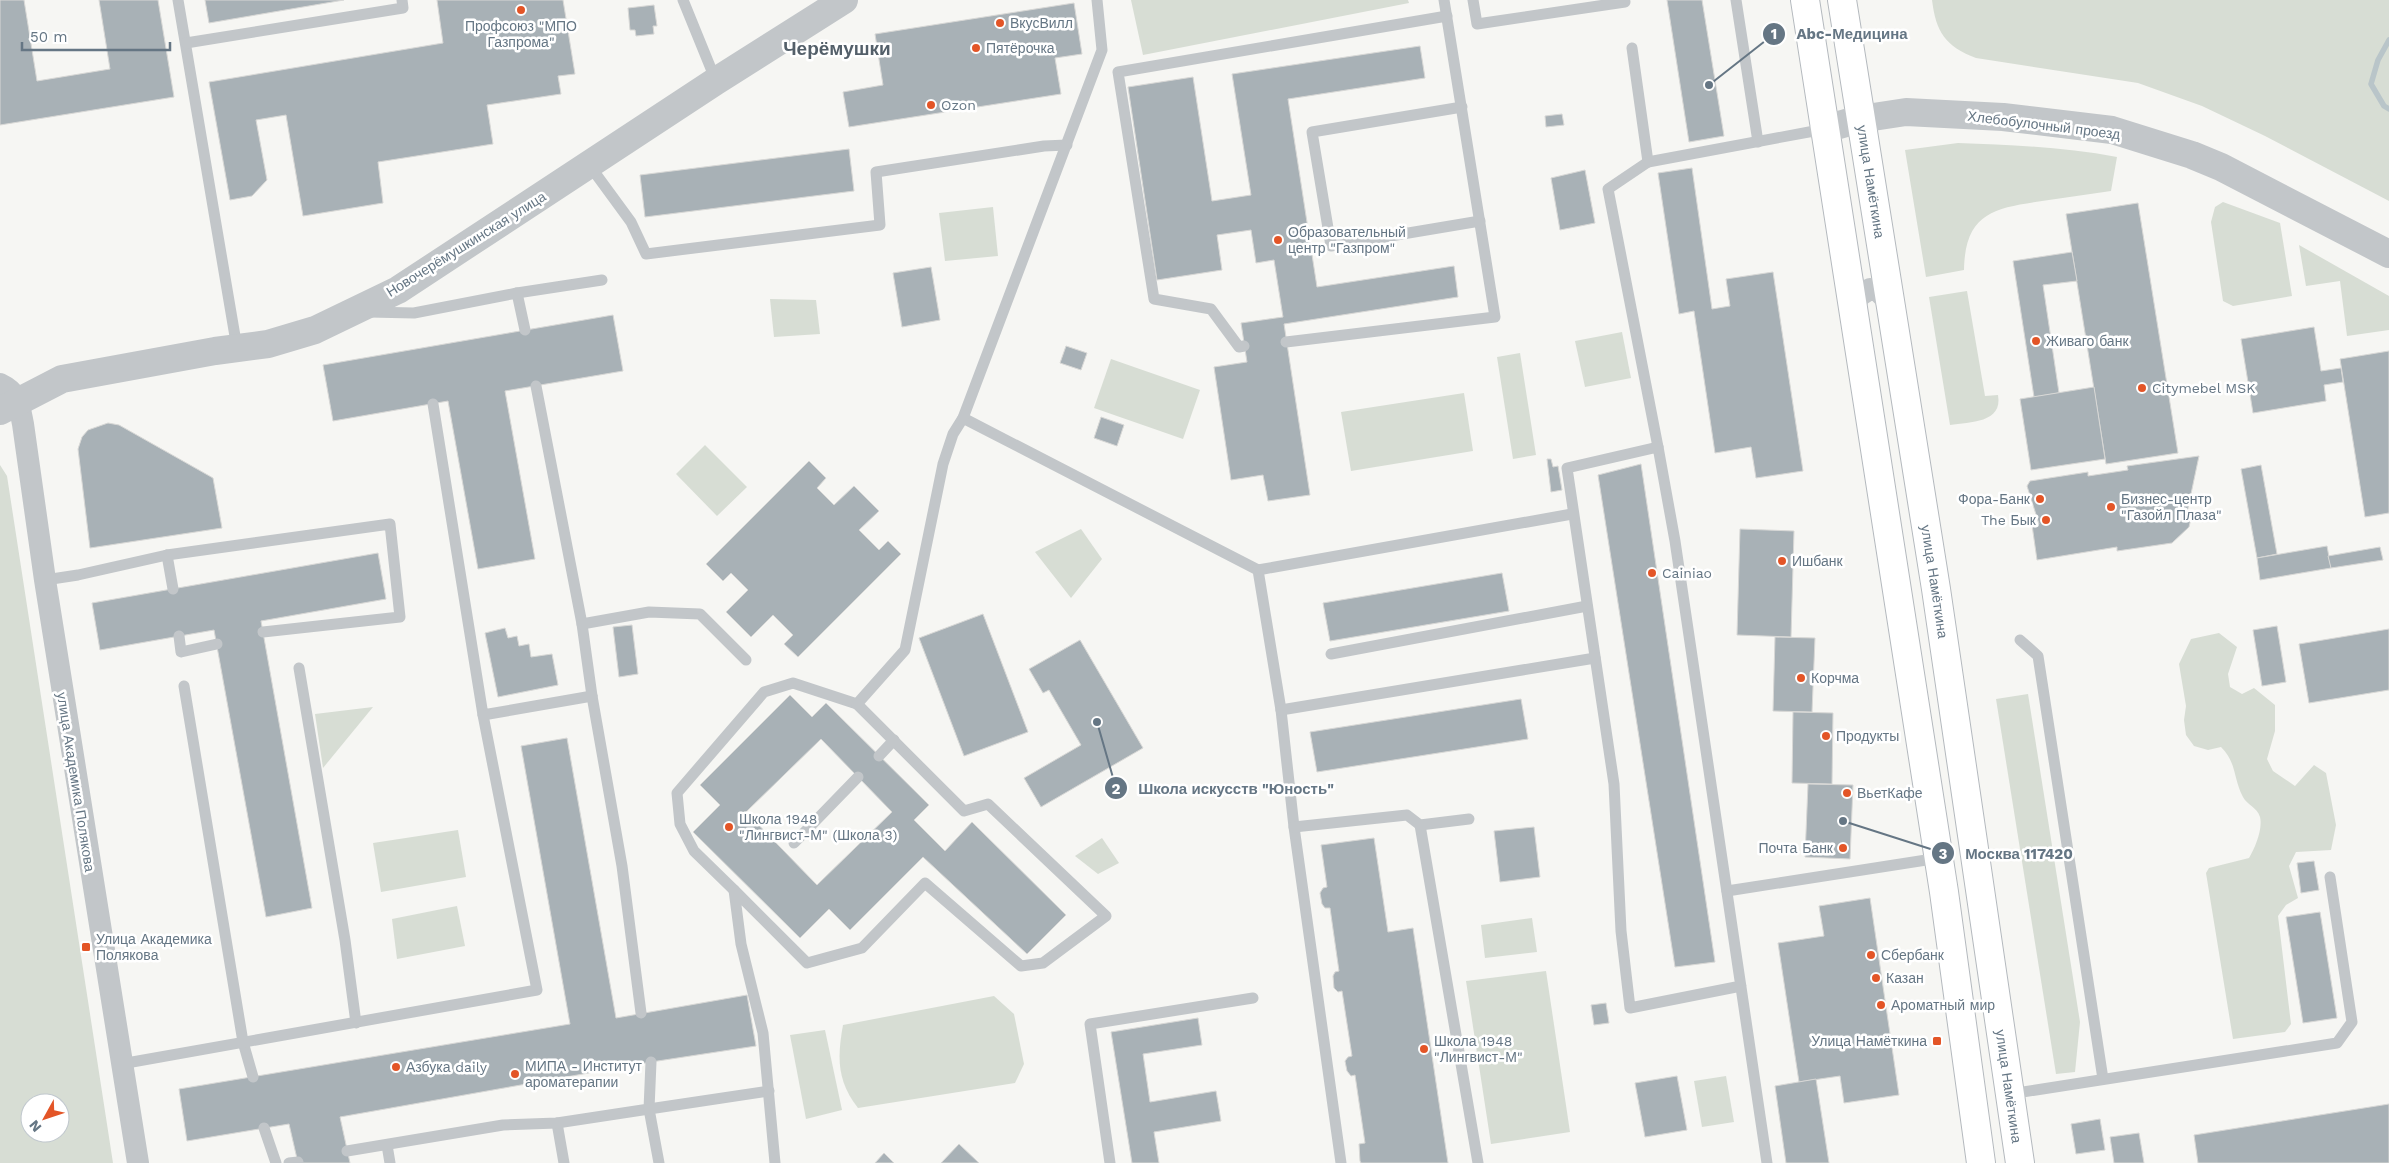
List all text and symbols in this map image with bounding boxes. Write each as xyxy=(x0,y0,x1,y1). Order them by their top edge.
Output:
marker: Профсоюз "МПО Газпрома" xyxy=(515,4,527,16)
place label: ВкусВилл xyxy=(1010,15,1073,31)
marker: ВкусВилл xyxy=(994,17,1006,29)
place label: Профсоюз "МПО Газпрома" xyxy=(465,18,577,50)
callout: Abc-Медицина xyxy=(1762,19,1918,49)
scale bar xyxy=(22,20,170,52)
text: 1 xyxy=(1771,25,1777,43)
text: Abc-Медицина xyxy=(1796,25,1908,43)
text: 50 m xyxy=(30,28,67,46)
district label: Черёмушки xyxy=(783,37,891,60)
place label: Пятёрочка xyxy=(986,40,1055,56)
marker: Пятёрочка xyxy=(970,42,982,54)
place label: Ozon xyxy=(941,97,976,113)
marker: Ozon xyxy=(925,99,937,111)
street label: Хлебобулочный проезд xyxy=(1967,108,2121,142)
street label: улица Намёткина xyxy=(1854,124,1888,240)
street label: Новочерёмушкинская улица xyxy=(383,188,549,300)
place label: Образовательный центр "Газпром" xyxy=(1288,224,1406,256)
marker: Образовательный центр "Газпром" xyxy=(1272,234,1284,246)
place label: Живаго банк xyxy=(2046,333,2129,349)
marker: Живаго банк xyxy=(2030,335,2042,347)
place label: Citymebel MSK xyxy=(2152,380,2255,396)
marker: Citymebel MSK xyxy=(2136,382,2148,394)
place label: Фора-Банк xyxy=(1958,491,2031,507)
place label: Бизнес-центр "Газойл Плаза" xyxy=(2121,491,2222,523)
marker: Фора-Банк xyxy=(2034,493,2046,505)
marker: Бизнес-центр "Газойл Плаза" xyxy=(2105,501,2117,513)
place label: The Бык xyxy=(1981,512,2037,528)
marker: The Бык xyxy=(2040,514,2052,526)
street label: улица Намёткина xyxy=(1918,524,1951,640)
place label: Ишбанк xyxy=(1792,553,1844,569)
marker: Ишбанк xyxy=(1776,555,1788,567)
place label: Cainiao xyxy=(1662,565,1712,581)
marker: Cainiao xyxy=(1646,567,1658,579)
place label: Корчма xyxy=(1811,670,1859,686)
marker: Корчма xyxy=(1795,672,1807,684)
street label: улица Академика Полякова xyxy=(54,691,98,873)
place label: Продукты xyxy=(1836,728,1899,744)
marker: Продукты xyxy=(1820,730,1832,742)
callout: Школа искусств "Юность" xyxy=(1103,773,1344,803)
text: 2 xyxy=(1112,780,1121,798)
text: Школа искусств "Юность" xyxy=(1138,780,1334,798)
place label: ВьетКафе xyxy=(1857,785,1923,801)
marker: ВьетКафе xyxy=(1841,787,1853,799)
place label: Школа 1948 "Лингвист-М" (Школа 3) xyxy=(739,811,897,843)
marker: Школа 1948 "Лингвист-М" (Школа 3) xyxy=(723,821,735,833)
callout: Москва 117420 xyxy=(1930,838,2083,868)
place label: Почта Банк xyxy=(1759,840,1834,856)
marker: Почта Банк xyxy=(1837,842,1849,854)
text: 3 xyxy=(1939,845,1948,863)
text: Москва 117420 xyxy=(1965,845,2073,863)
place label: Улица Академика Полякова xyxy=(96,931,212,963)
marker: Улица Академика Полякова xyxy=(80,941,92,953)
place label: Сбербанк xyxy=(1881,947,1945,963)
marker: Сбербанк xyxy=(1865,949,1877,961)
place label: Казан xyxy=(1886,970,1924,986)
marker: Казан xyxy=(1870,972,1882,984)
place label: Ароматный мир xyxy=(1891,997,1995,1013)
marker: Ароматный мир xyxy=(1875,999,1887,1011)
street label: улица Намёткина xyxy=(1993,1028,2025,1144)
place label: Школа 1948 "Лингвист-М" xyxy=(1434,1033,1523,1065)
place label: Улица Намёткина xyxy=(1811,1033,1927,1049)
marker: Улица Намёткина xyxy=(1931,1035,1943,1047)
marker: Школа 1948 "Лингвист-М" xyxy=(1418,1043,1430,1055)
place label: МИПА - Институт ароматерапии xyxy=(525,1058,642,1090)
place label: Азбука daily xyxy=(406,1059,488,1075)
marker: Азбука daily xyxy=(390,1061,402,1073)
marker: МИПА - Институт ароматерапии xyxy=(509,1068,521,1080)
north arrow xyxy=(20,1093,70,1143)
text: N xyxy=(26,1117,45,1135)

